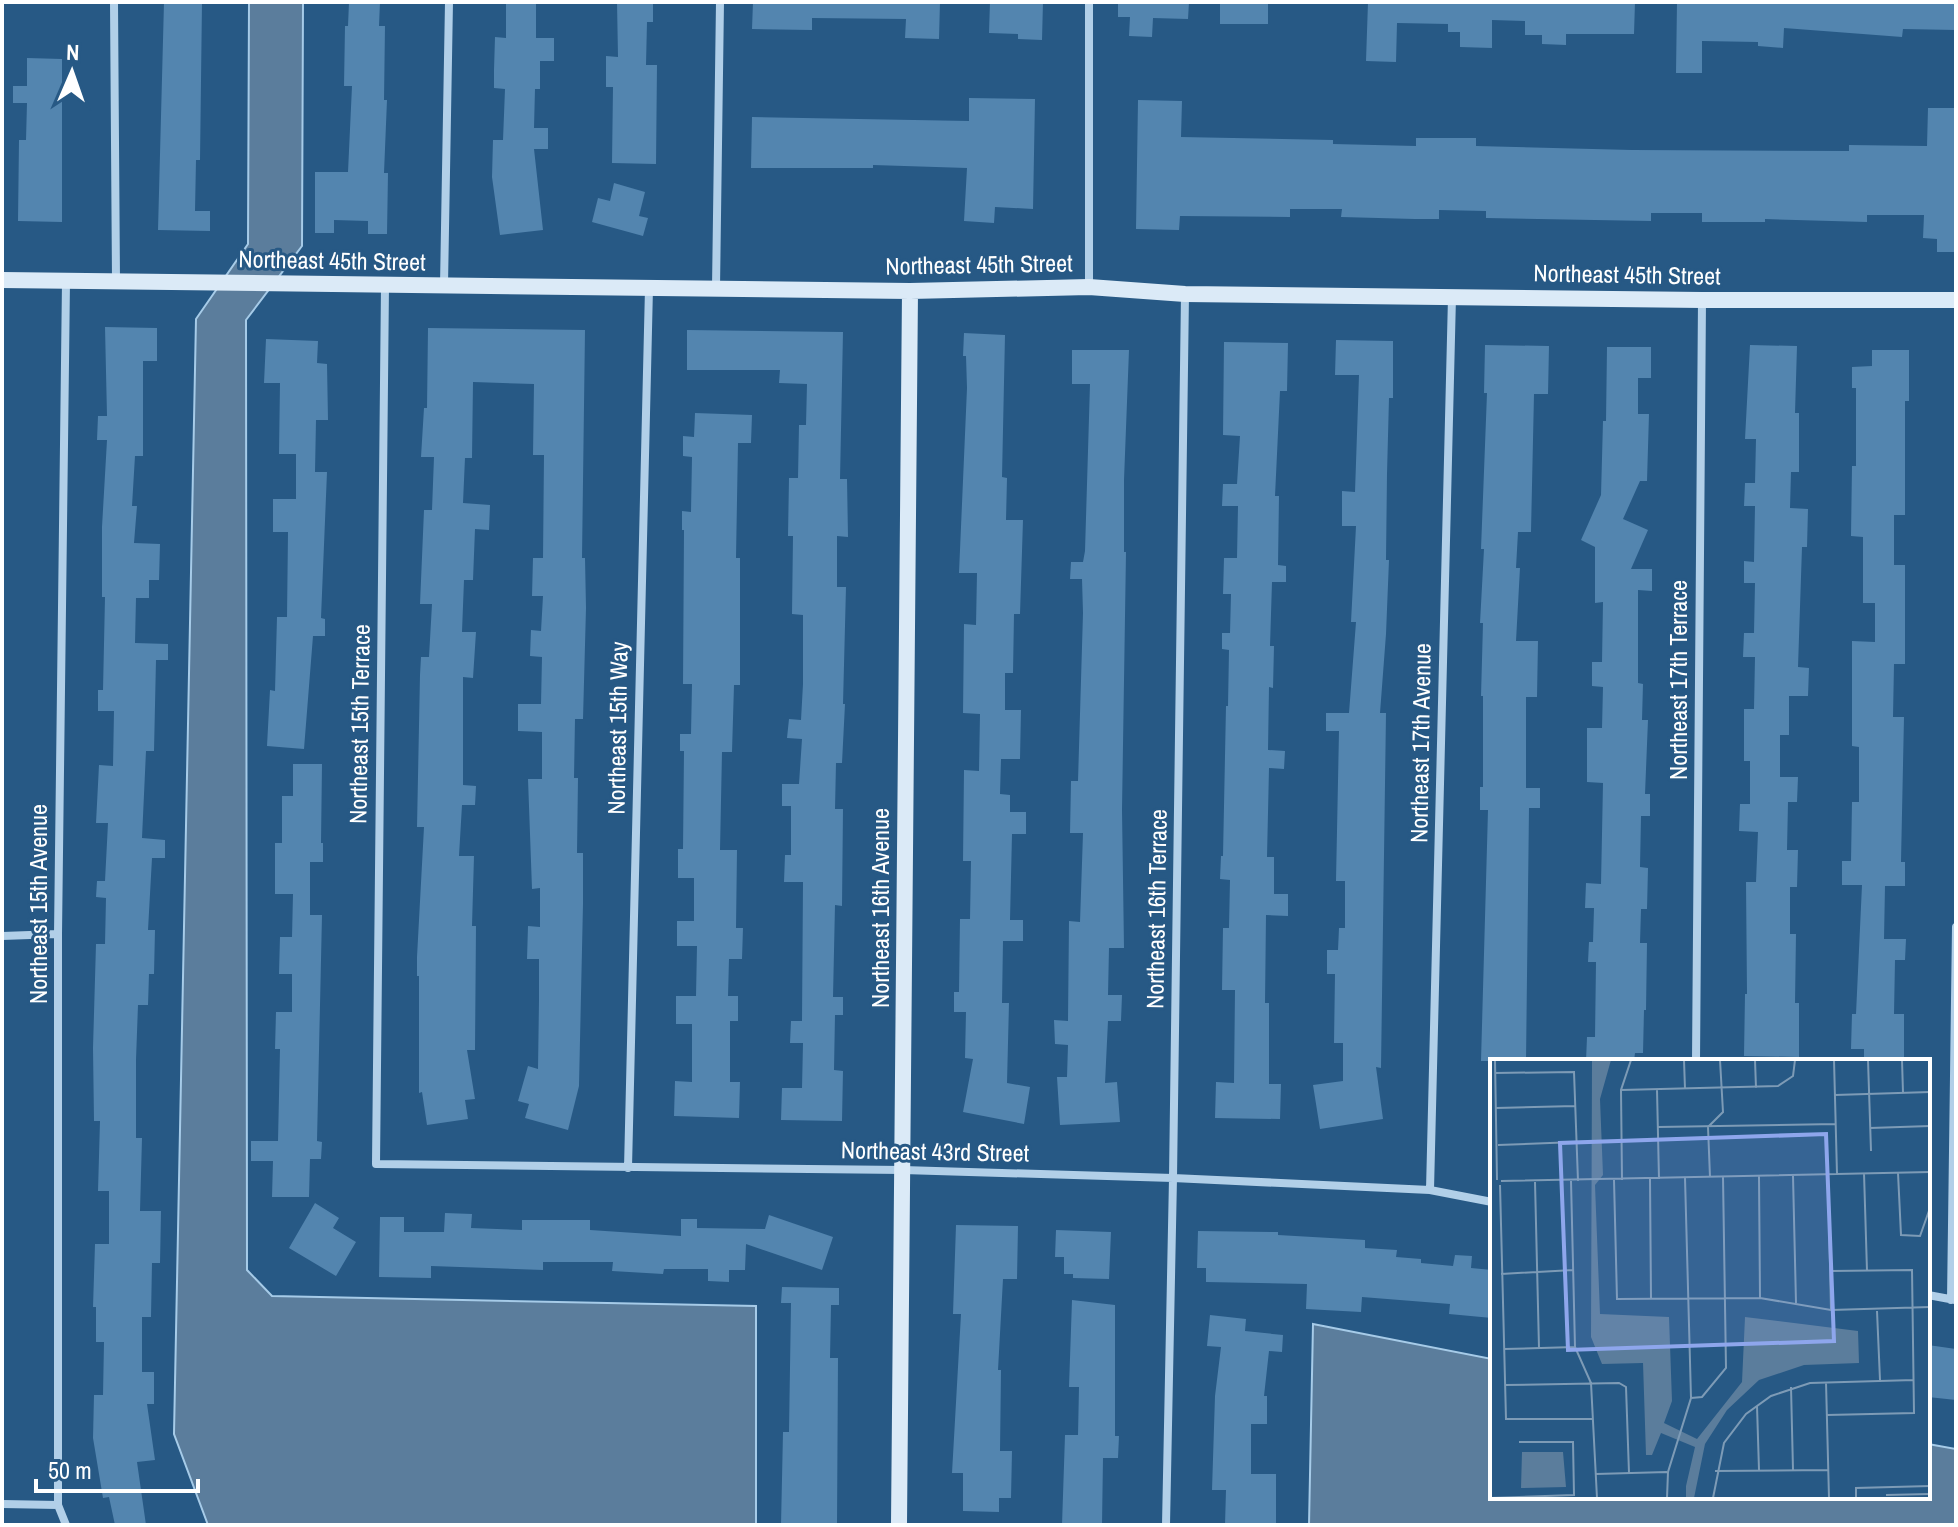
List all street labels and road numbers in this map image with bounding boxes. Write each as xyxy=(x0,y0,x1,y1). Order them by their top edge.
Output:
street label: Northeast 45th Street xyxy=(238,242,426,278)
street label: Northeast 45th Street xyxy=(885,246,1073,282)
street label: Northeast 45th Street xyxy=(1533,256,1721,292)
street label: Northeast 17th Terrace xyxy=(1662,580,1694,780)
street label: Northeast 15th Terrace xyxy=(341,624,377,824)
street label: Northeast 15th Way xyxy=(599,641,635,815)
street label: Northeast 17th Avenue xyxy=(1402,643,1438,843)
street label: Northeast 15th Avenue xyxy=(22,804,54,1004)
street label: Northeast 16th Avenue xyxy=(864,808,896,1008)
street label: Northeast 16th Terrace xyxy=(1138,809,1174,1009)
street label: Northeast 43rd Street xyxy=(841,1133,1030,1169)

